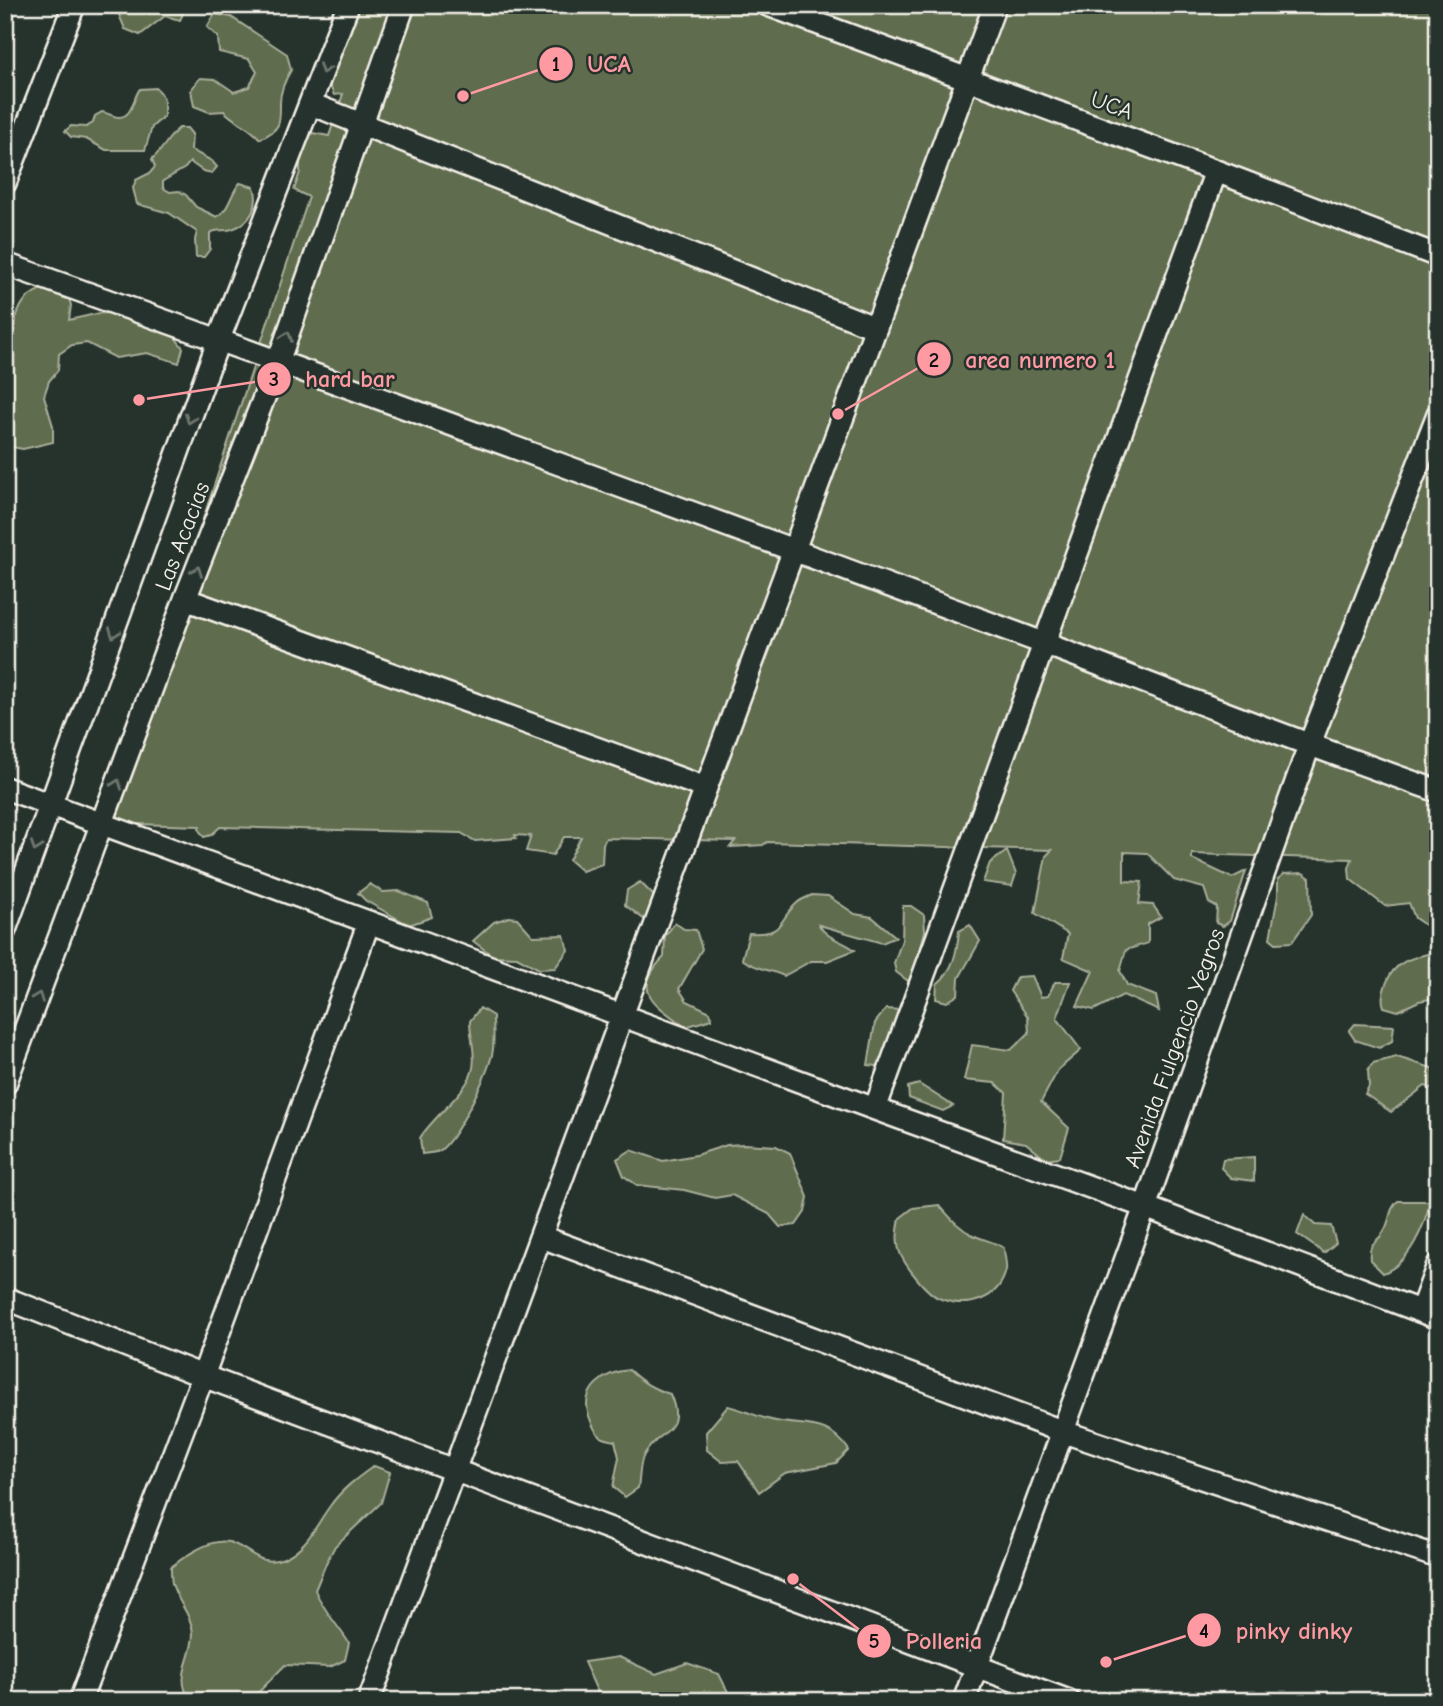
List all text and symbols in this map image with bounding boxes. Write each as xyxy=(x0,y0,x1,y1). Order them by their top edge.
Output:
callout: UCA xyxy=(538,42,645,87)
text: UCA xyxy=(587,50,632,78)
text: 1 xyxy=(552,52,560,76)
one-way arrow xyxy=(319,63,333,75)
street label: UCA xyxy=(1087,85,1137,126)
one-way arrow xyxy=(279,330,293,342)
callout: area numero 1 xyxy=(916,337,1129,382)
text: area numero 1 xyxy=(965,346,1115,374)
text: 2 xyxy=(929,348,939,372)
callout: hard bar xyxy=(256,356,408,401)
text: hard bar xyxy=(305,365,395,393)
text: 3 xyxy=(269,367,279,391)
one-way arrow xyxy=(185,412,199,424)
street label: Las Acacias xyxy=(149,478,216,594)
one-way arrow xyxy=(188,566,202,578)
one-way arrow xyxy=(108,627,122,639)
one-way arrow xyxy=(109,779,123,791)
one-way arrow xyxy=(31,840,45,852)
street label: Avenida Fulgencio Yegros xyxy=(1119,925,1230,1172)
one-way arrow xyxy=(29,992,43,1004)
callout: pinky dinky xyxy=(1187,1608,1366,1653)
text: pinky dinky xyxy=(1236,1617,1352,1645)
callout: Polleria xyxy=(857,1618,996,1663)
text: 4 xyxy=(1199,1619,1209,1643)
text: Polleria xyxy=(906,1627,982,1655)
text: 5 xyxy=(868,1629,880,1653)

